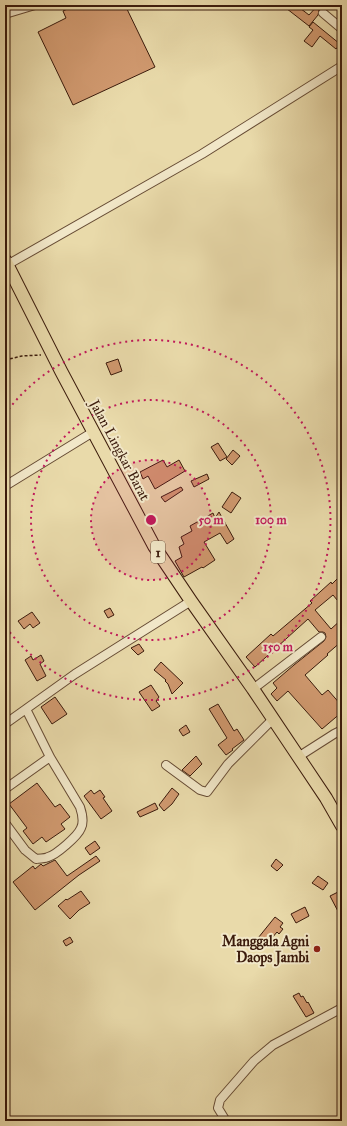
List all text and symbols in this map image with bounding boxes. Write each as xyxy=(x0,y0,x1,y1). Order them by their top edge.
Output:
street label: Jalan Lingkar Barat xyxy=(84,395,153,504)
centre of rings xyxy=(144,513,158,527)
text: 50 m xyxy=(198,513,225,527)
text: 100 m xyxy=(255,513,288,527)
road number: 1 xyxy=(151,541,165,563)
text: 150 m xyxy=(263,640,294,654)
place label: Manggala Agni Daops Jambi xyxy=(222,933,309,967)
marker: Manggala Agni Daops Jambi xyxy=(312,944,322,954)

